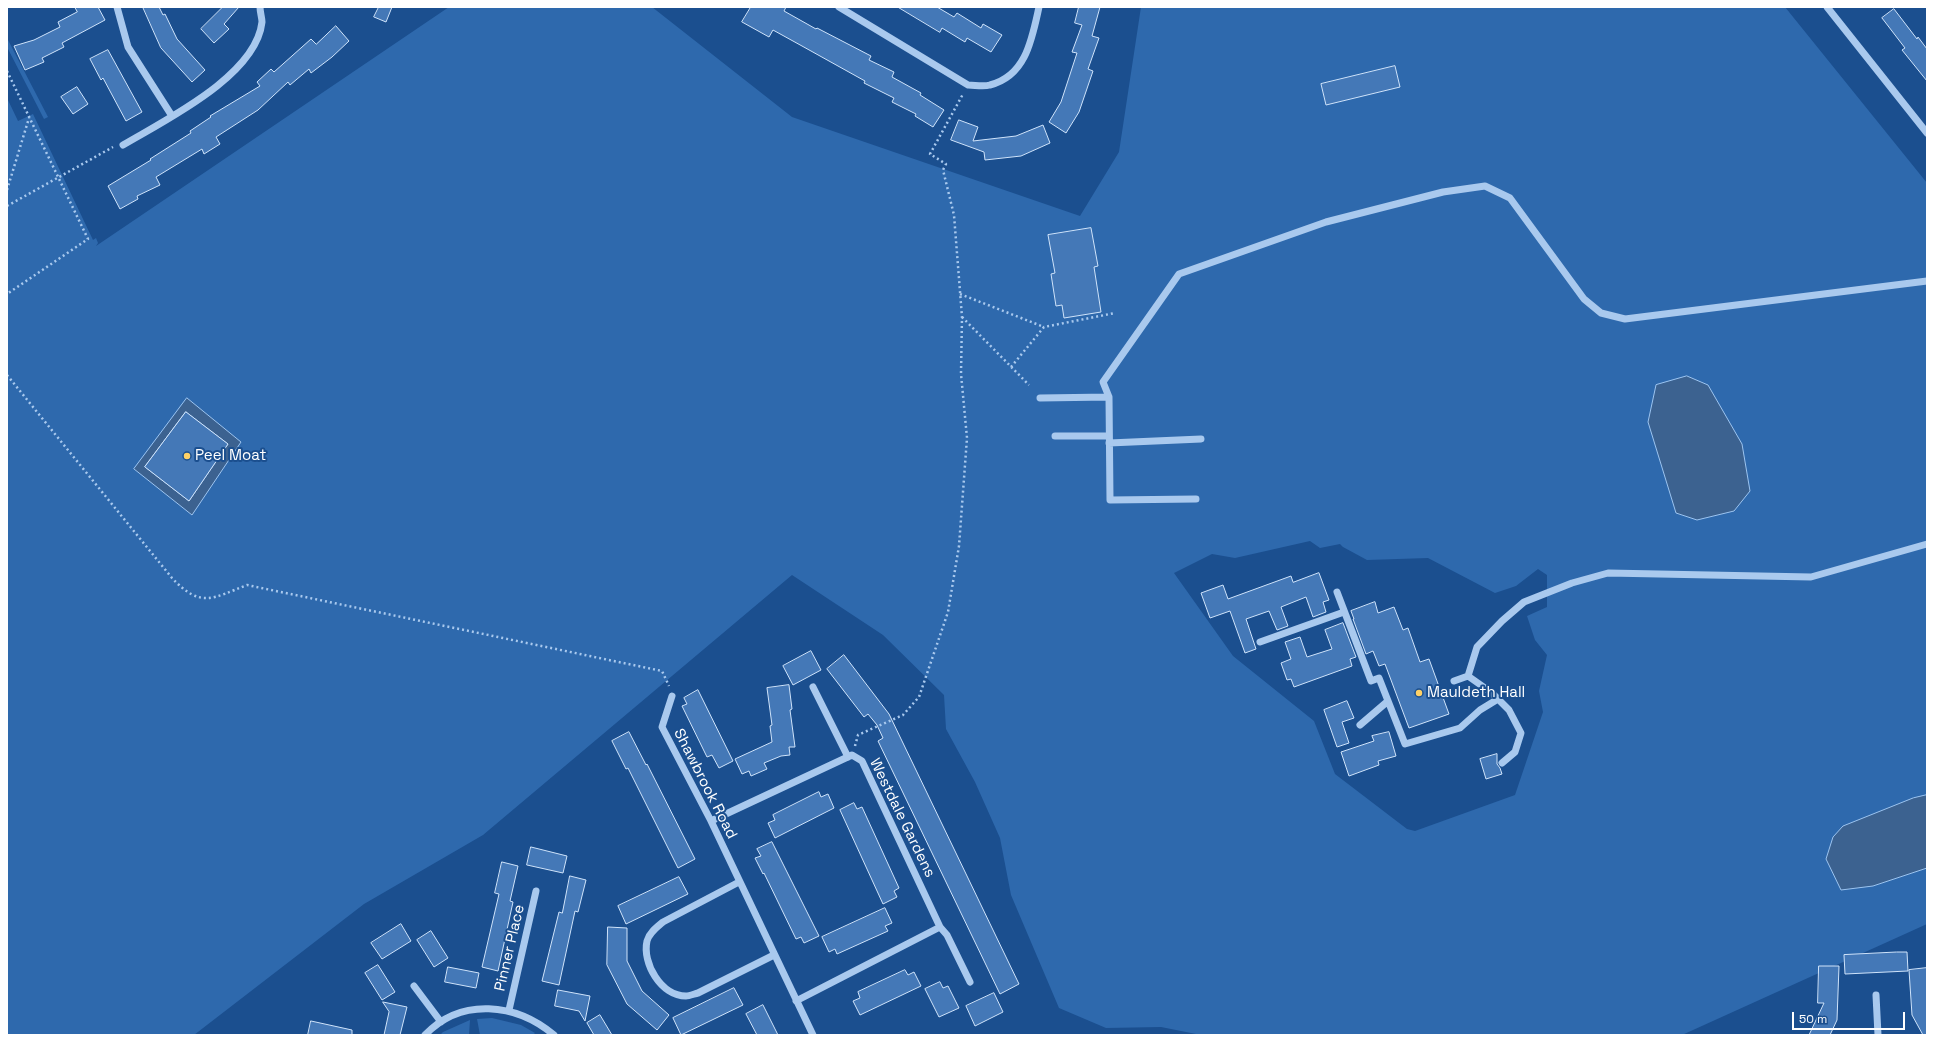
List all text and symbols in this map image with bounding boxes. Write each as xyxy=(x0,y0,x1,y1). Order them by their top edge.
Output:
place label: Peel Moat xyxy=(195,447,266,465)
marker: Peel Moat xyxy=(182,451,192,461)
place label: Mauldeth Hall xyxy=(1427,684,1525,702)
marker: Mauldeth Hall xyxy=(1414,688,1424,698)
street label: Shawbrook Road xyxy=(669,726,741,842)
street label: Westdale Gardens xyxy=(865,755,939,881)
street label: Pinner Place xyxy=(491,903,529,993)
scale bar xyxy=(1794,1004,1907,1030)
text: 50 m xyxy=(1799,1011,1827,1027)

